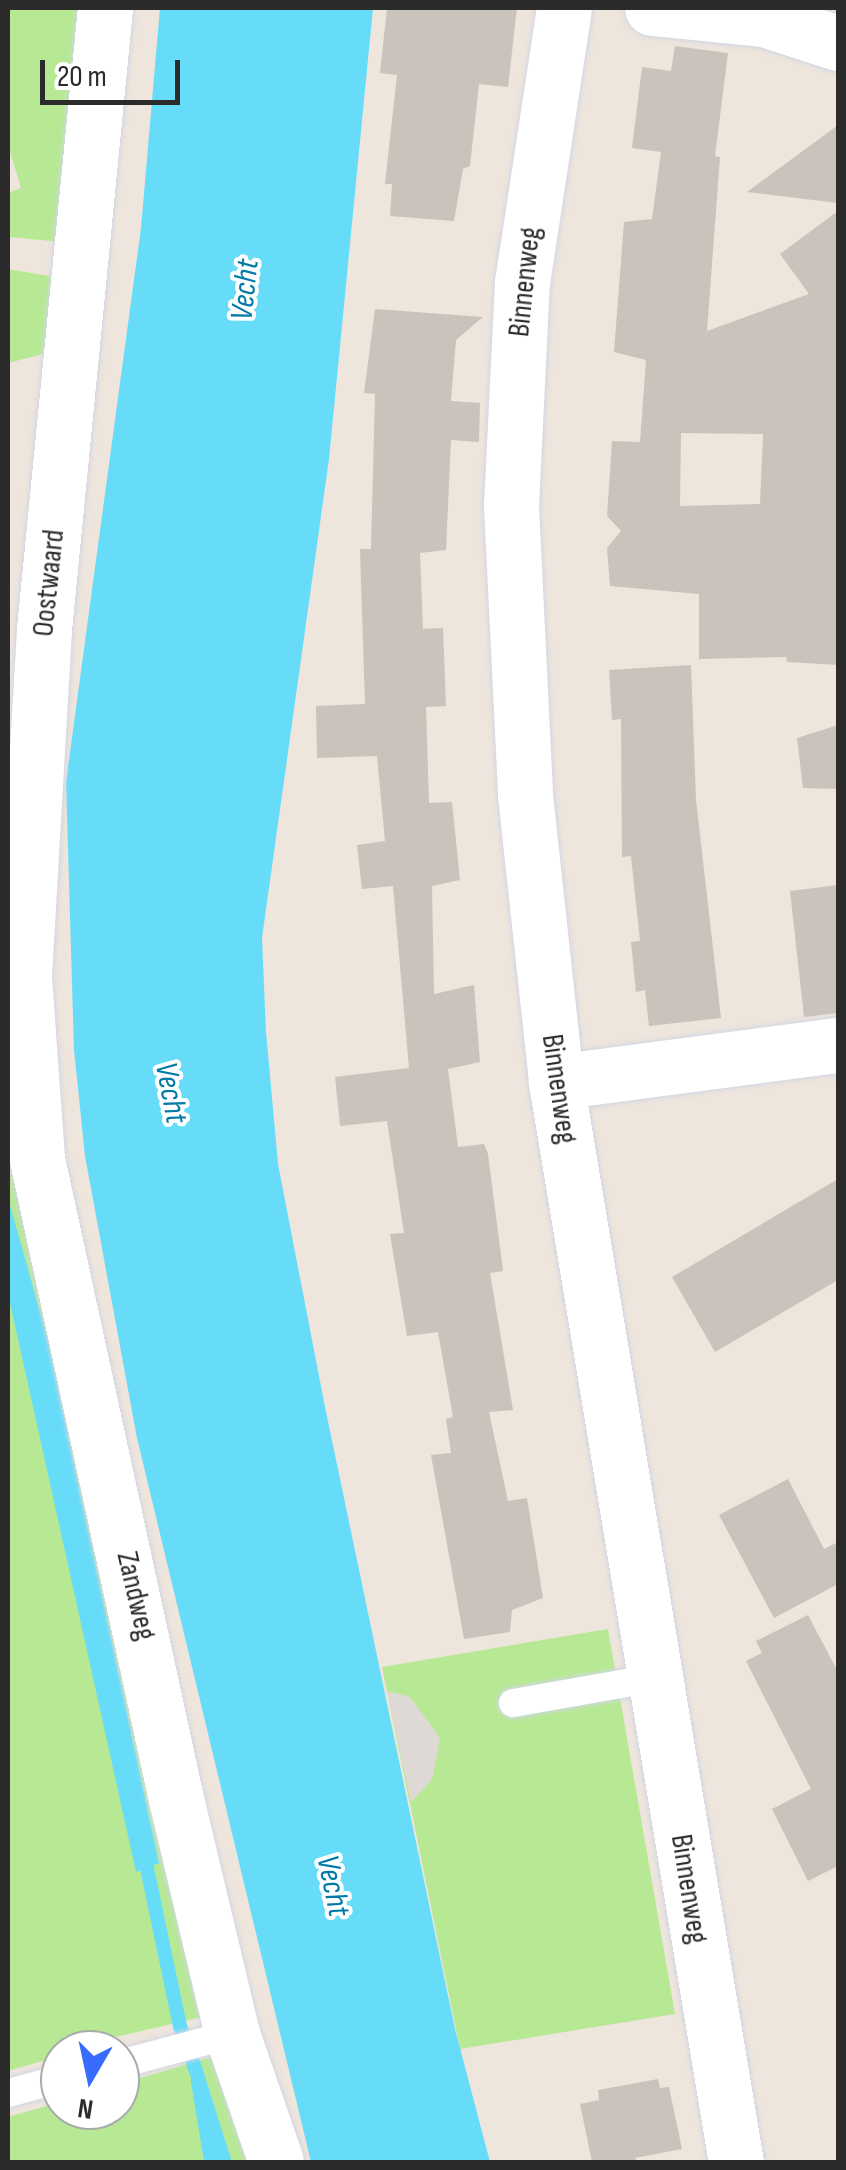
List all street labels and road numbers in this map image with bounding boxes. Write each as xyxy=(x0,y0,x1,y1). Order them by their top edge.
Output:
street label: Binnenweg xyxy=(501,225,549,339)
street label: Oostwaard xyxy=(25,528,73,638)
street label: Binnenweg xyxy=(534,1032,584,1146)
street label: Zandweg xyxy=(108,1548,164,1644)
street label: Binnenweg xyxy=(663,1832,715,1946)

